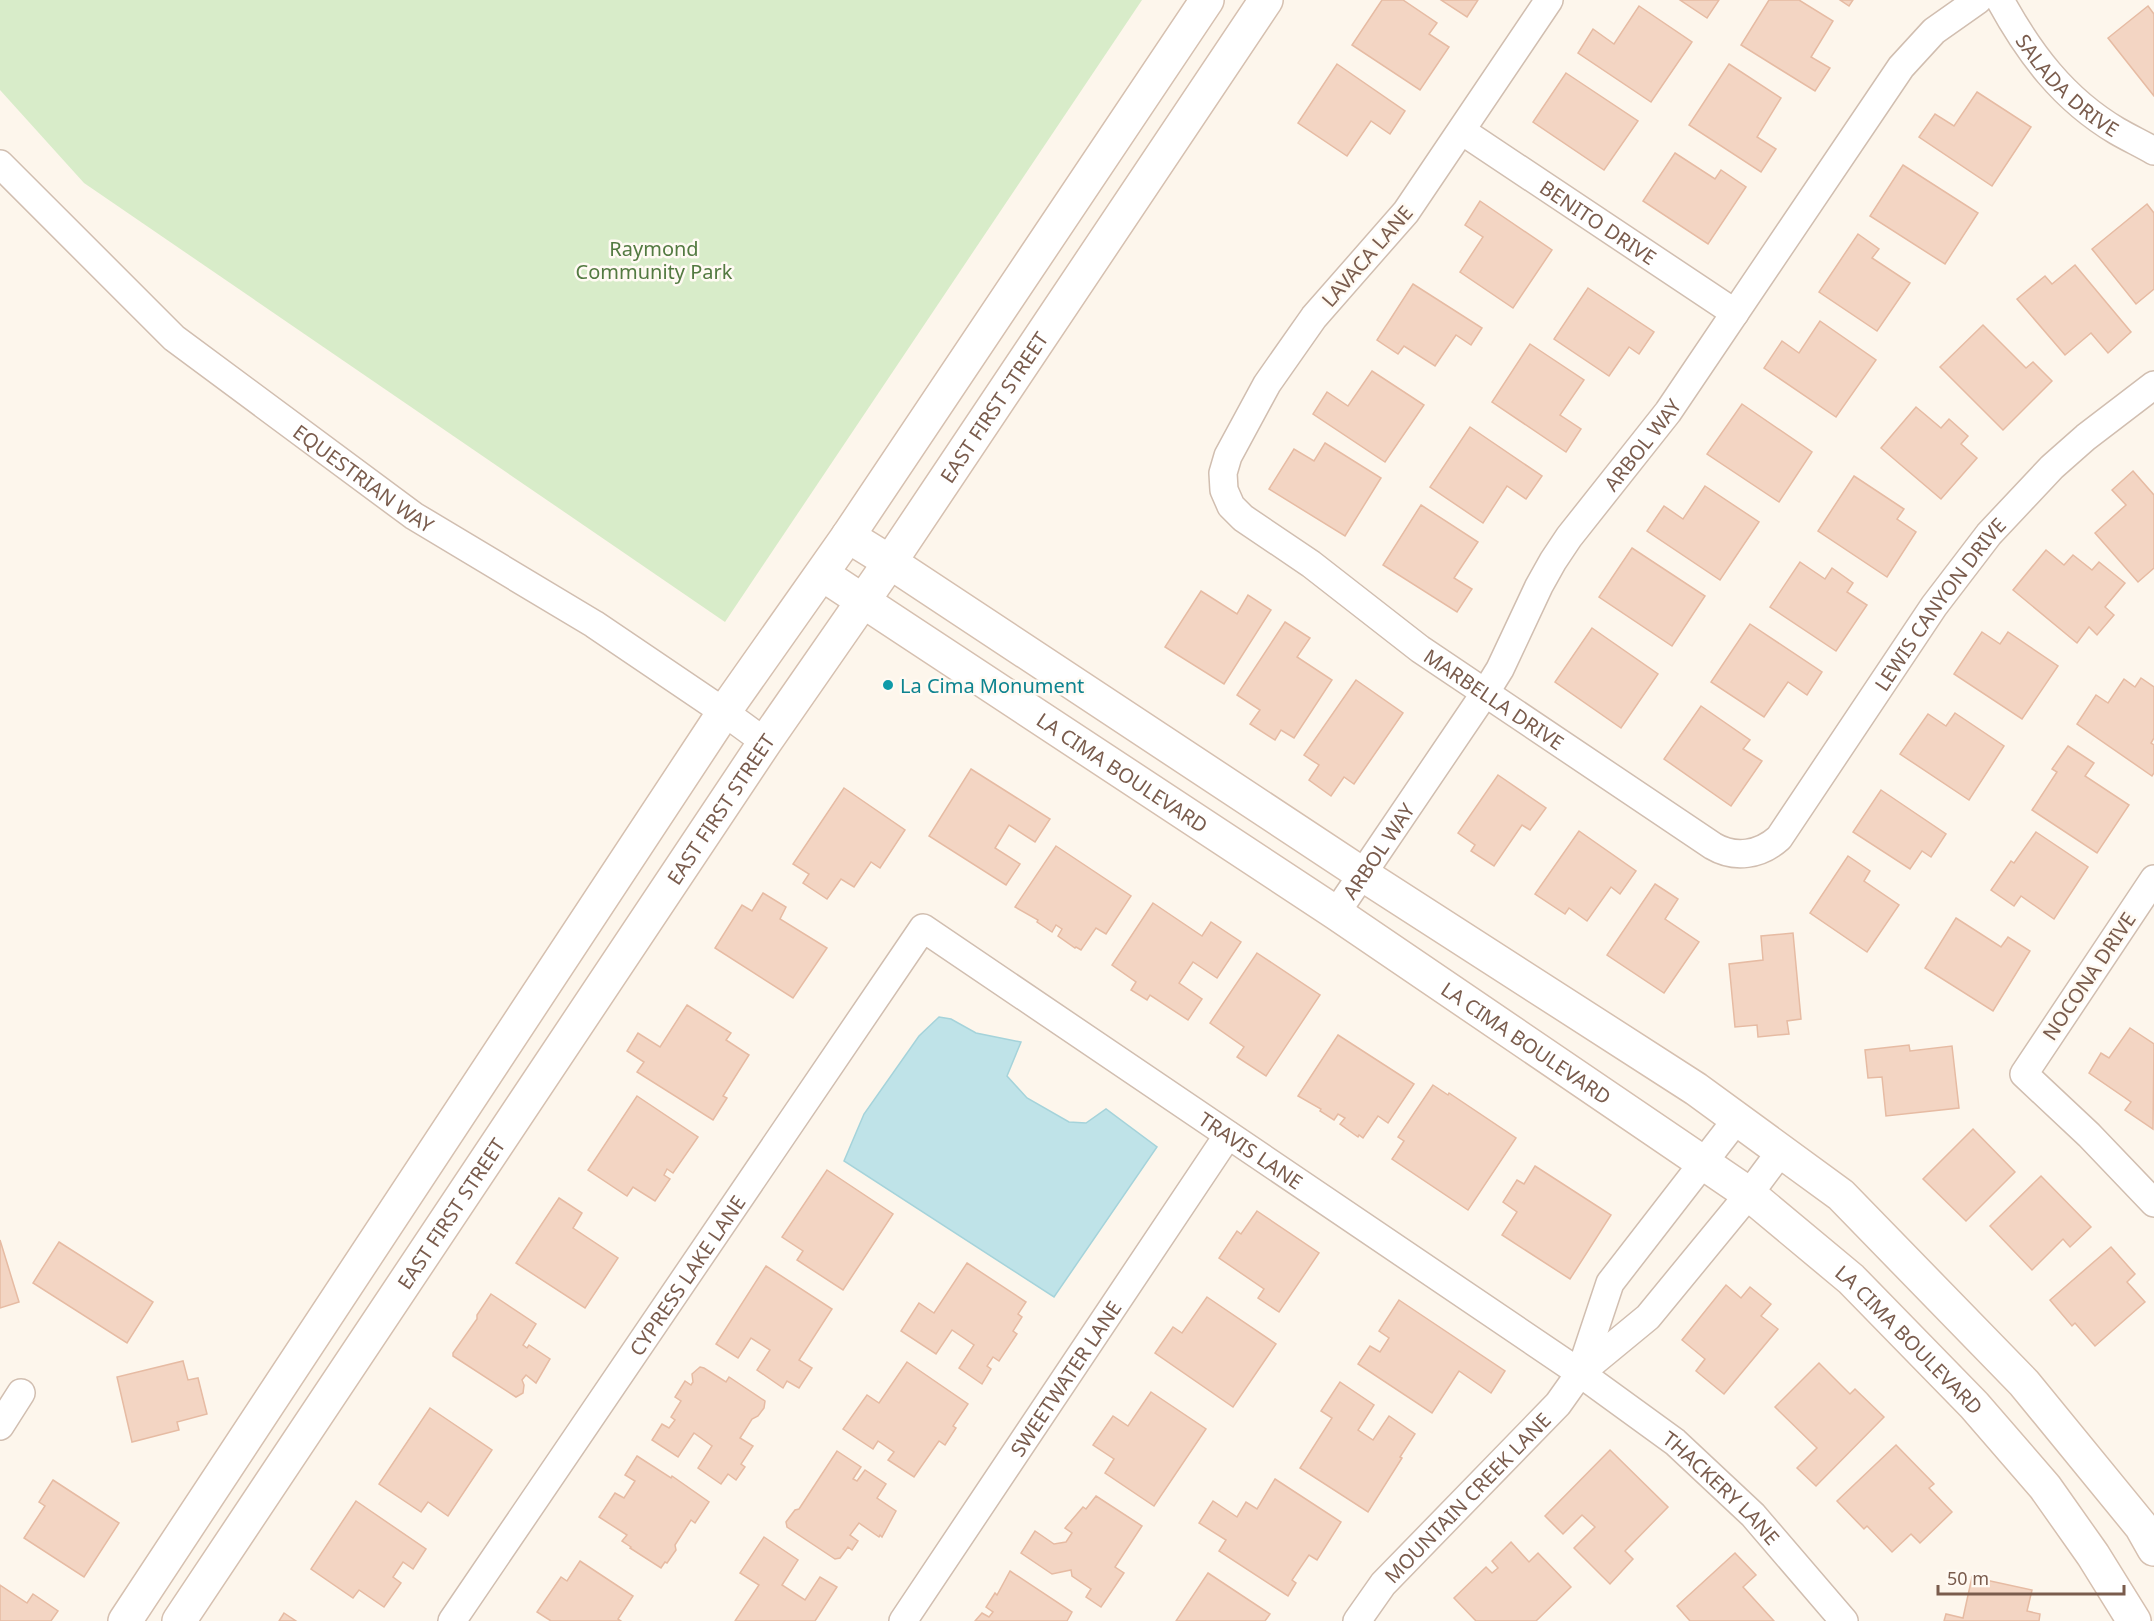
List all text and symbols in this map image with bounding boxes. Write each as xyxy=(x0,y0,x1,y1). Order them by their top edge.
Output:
street label: SALADA DRIVE xyxy=(2010,29,2124,143)
street label: BENITO DRIVE xyxy=(1535,173,1662,271)
street label: LAVACA LANE xyxy=(1315,200,1419,312)
park label: Raymond Community Park xyxy=(576,235,733,285)
street label: EAST FIRST STREET xyxy=(933,326,1054,488)
street label: ARBOL WAY xyxy=(1597,393,1687,496)
street label: EQUESTRIAN WAY xyxy=(288,418,440,539)
street label: LEWIS CANYON DRIVE xyxy=(1868,511,2011,696)
street label: MARBELLA DRIVE xyxy=(1419,642,1570,756)
place label: La Cima Monument xyxy=(900,672,1084,699)
marker: La Cima Monument xyxy=(881,678,895,692)
street label: LA CIMA BOULEVARD xyxy=(1032,706,1213,839)
street label: EAST FIRST STREET xyxy=(660,728,780,890)
street label: ARBOL WAY xyxy=(1336,797,1421,904)
street label: NOCONA DRIVE xyxy=(2036,907,2142,1045)
street label: LA CIMA BOULEVARD xyxy=(1436,975,1617,1110)
street label: TRAVIS LANE xyxy=(1194,1105,1308,1195)
street label: EAST FIRST STREET xyxy=(391,1133,511,1294)
street label: CYPRESS LAKE LANE xyxy=(623,1190,751,1361)
street label: LA CIMA BOULEVARD xyxy=(1830,1258,1989,1420)
street label: SWEETWATER LANE xyxy=(1004,1295,1127,1461)
street label: MOUNTAIN CREEK LANE xyxy=(1378,1406,1556,1588)
street label: THACKERY LANE xyxy=(1658,1424,1786,1550)
scale bar xyxy=(1938,1558,2124,1596)
text: 50 m xyxy=(1947,1566,1989,1590)

